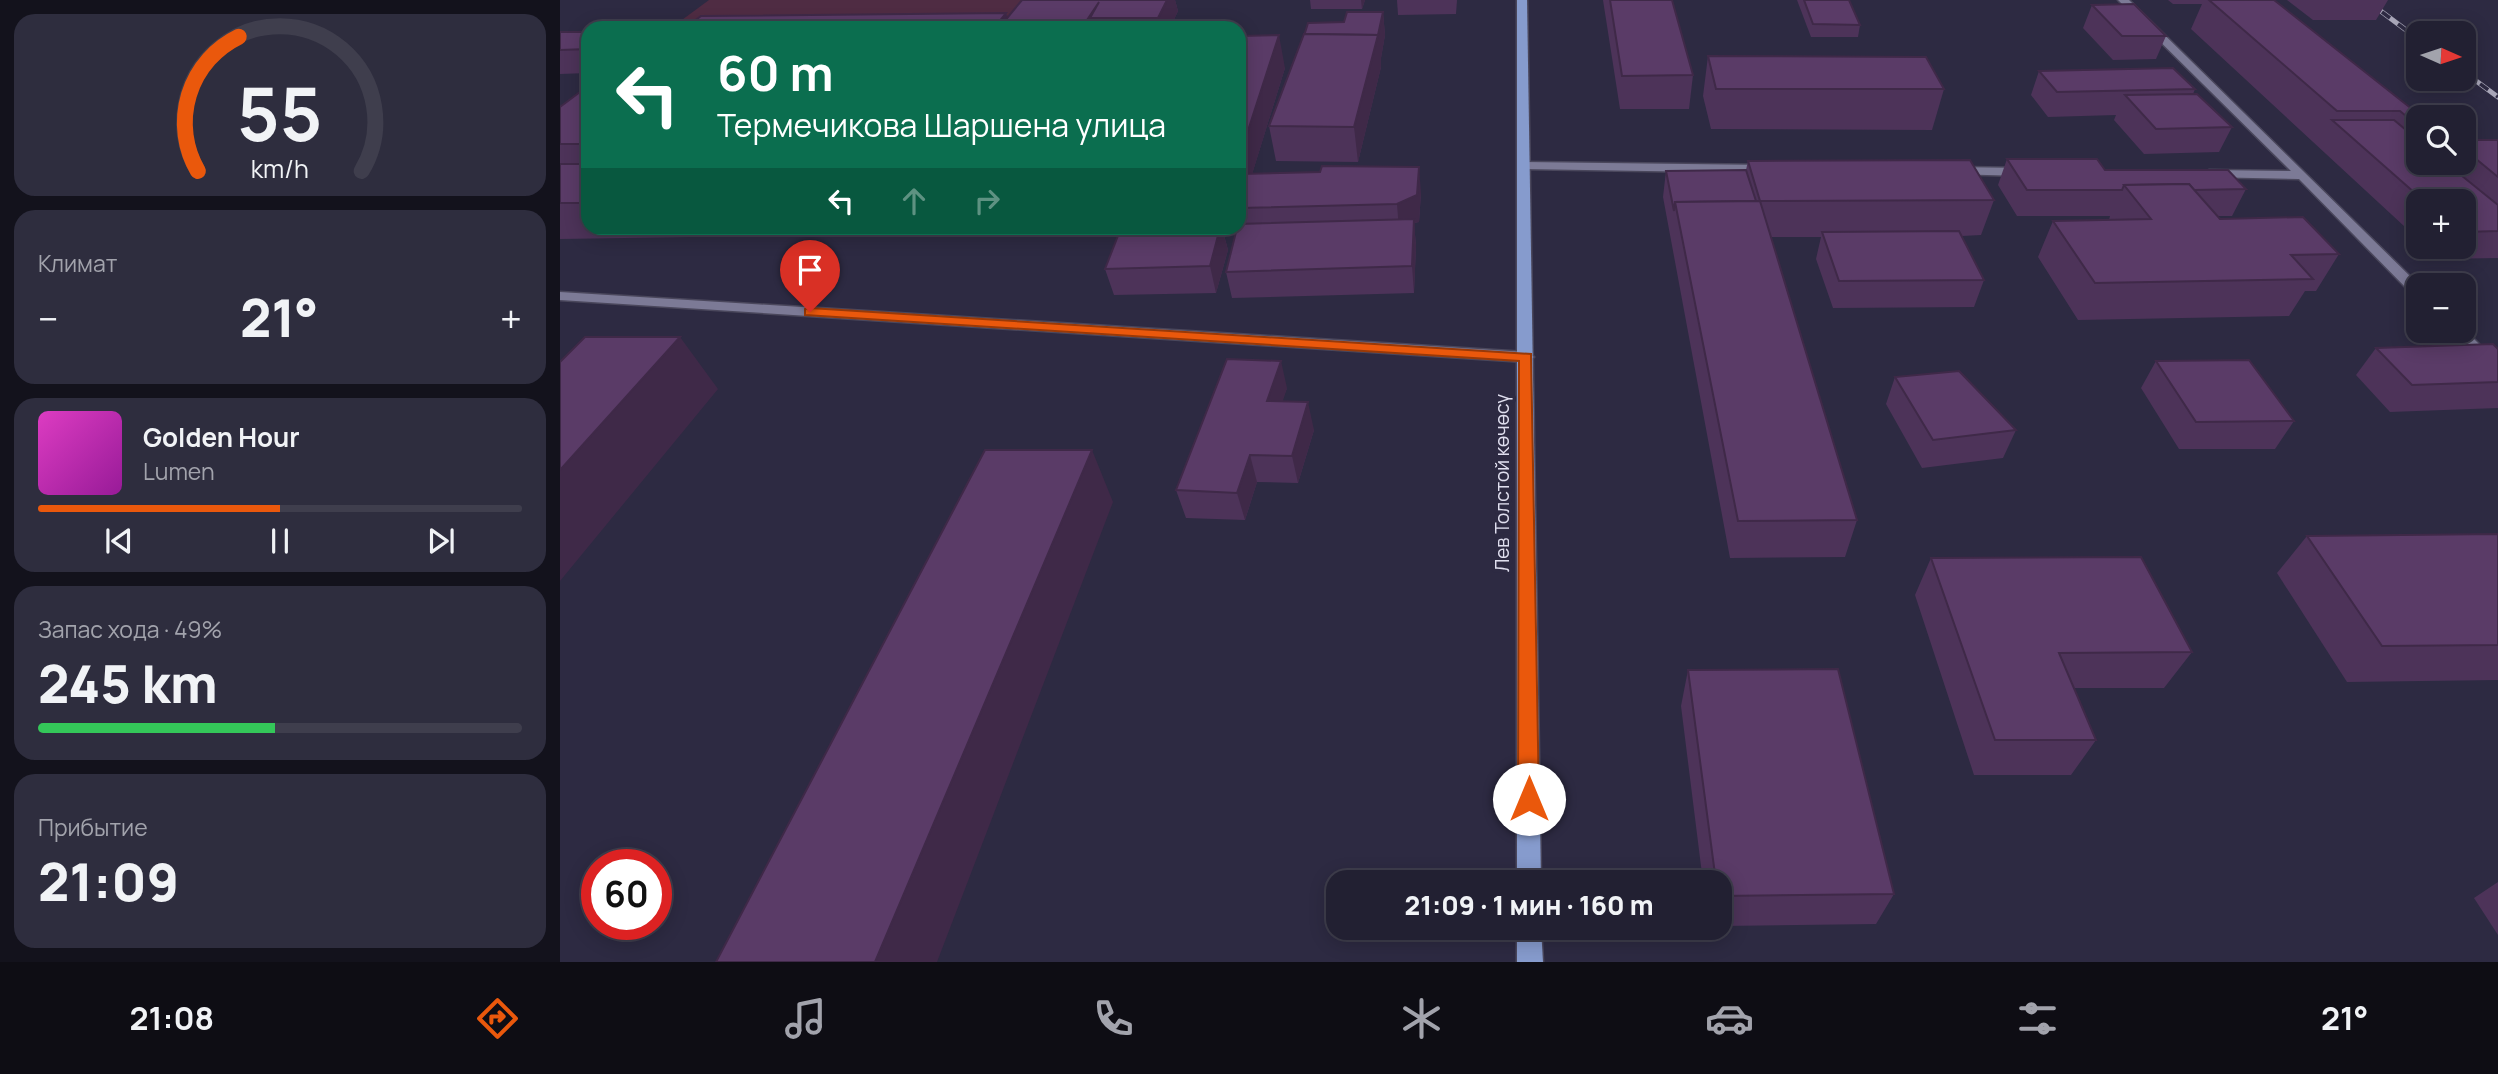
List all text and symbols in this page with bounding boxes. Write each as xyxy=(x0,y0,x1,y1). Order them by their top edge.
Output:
north arrow xyxy=(2406,21,2476,91)
map controls xyxy=(2406,21,2476,343)
text: 60 m xyxy=(717,39,834,106)
icon: left xyxy=(602,49,693,140)
text: 55 xyxy=(237,63,323,163)
text: Термечикова Шаршена улица xyxy=(717,103,1166,147)
button: search xyxy=(2406,105,2476,175)
text: km/h xyxy=(251,151,309,186)
icon: left xyxy=(822,182,860,220)
icon: ahead xyxy=(895,182,933,220)
icon: right xyxy=(968,182,1006,220)
button: + xyxy=(2406,189,2476,259)
pin xyxy=(780,240,840,312)
text: Климат xyxy=(38,247,117,279)
icon: arrive xyxy=(791,251,829,289)
button: − xyxy=(2406,273,2476,343)
text: 21° xyxy=(240,282,319,353)
text: − xyxy=(38,292,59,344)
text: + xyxy=(500,292,522,344)
street label: Лев Толстой көчөсү xyxy=(1489,394,1515,572)
text: Golden Hour xyxy=(143,419,300,455)
text: Lumen xyxy=(143,455,215,487)
icon: previous xyxy=(100,522,138,560)
icon: pause xyxy=(261,522,299,560)
icon: next xyxy=(422,522,460,560)
text: Запас хода · 49% xyxy=(38,613,222,645)
text: 245 km xyxy=(38,648,218,719)
position arrow xyxy=(1492,762,1566,836)
text: Прибытие xyxy=(38,811,148,843)
text: 21:09 xyxy=(38,846,179,917)
speed limit sign: 60 xyxy=(581,849,672,940)
text: 21:09 · 1 мин · 160 m xyxy=(1404,887,1654,923)
icon: directions xyxy=(473,994,522,1043)
icon: music xyxy=(781,994,830,1043)
icon: phone xyxy=(1089,994,1138,1043)
icon: climate xyxy=(1397,994,1446,1043)
icon: car xyxy=(1705,994,1754,1043)
icon: filters xyxy=(2013,994,2062,1043)
text: 21:08 xyxy=(129,996,214,1040)
text: 21° xyxy=(2321,996,2368,1040)

